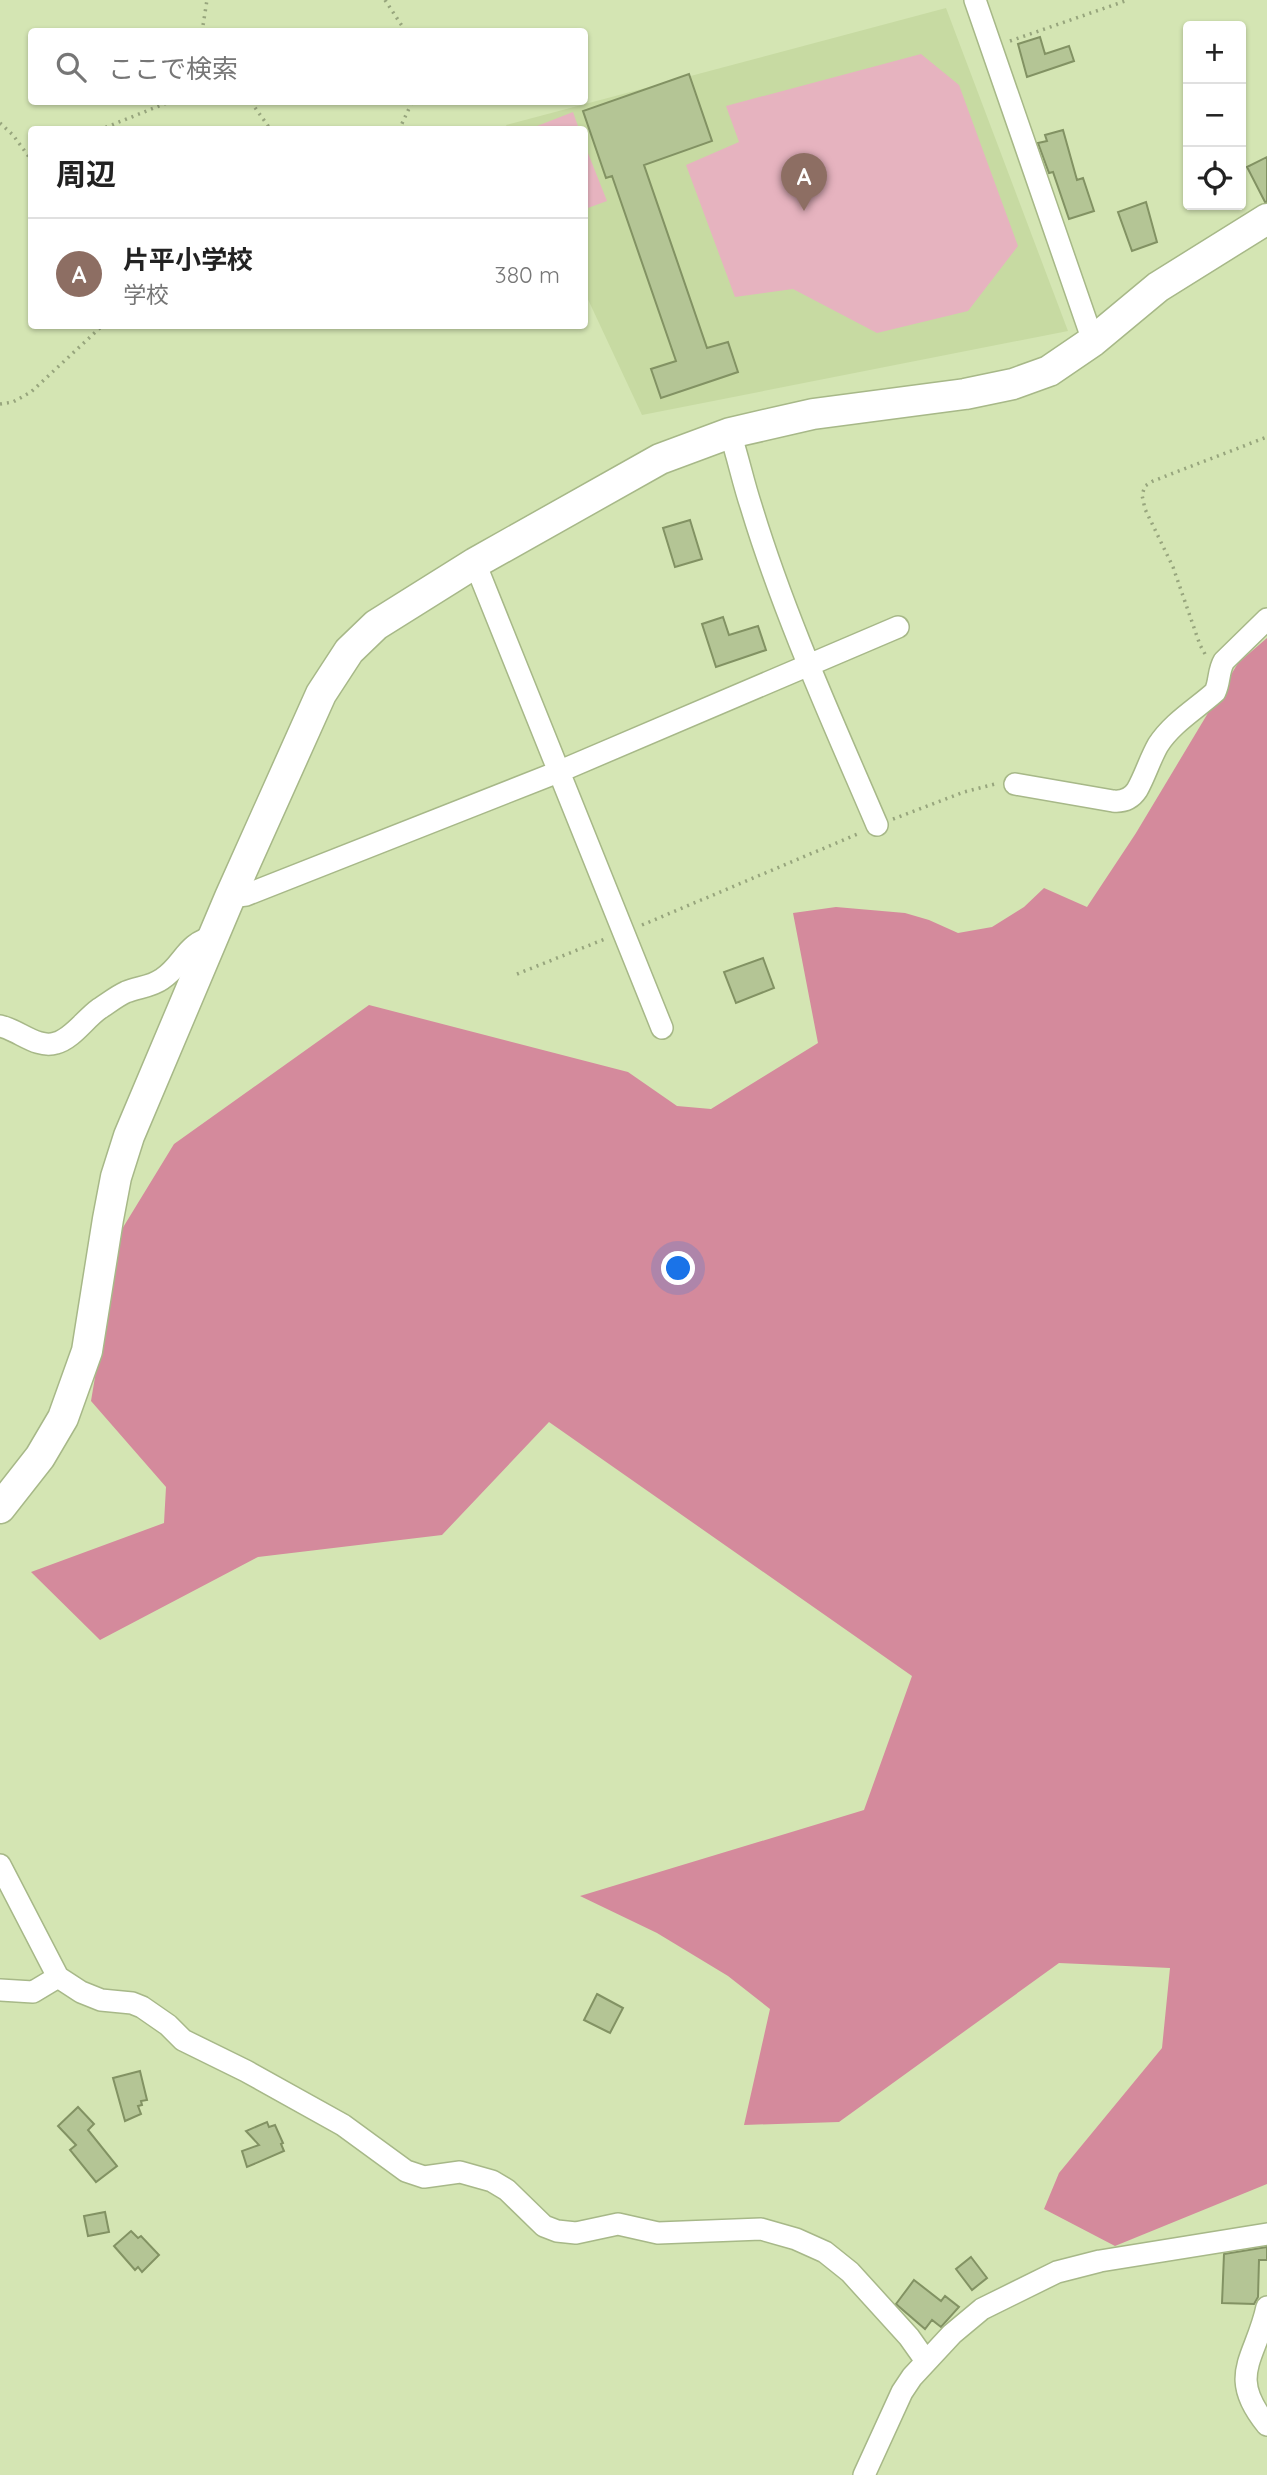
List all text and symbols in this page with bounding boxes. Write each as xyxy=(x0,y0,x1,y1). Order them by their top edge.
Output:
map controls xyxy=(1183,21,1246,210)
button: + xyxy=(1183,21,1246,84)
search box xyxy=(28,28,588,105)
icon: search xyxy=(52,48,90,86)
text: ここで検索 xyxy=(108,52,238,85)
button: − xyxy=(1183,84,1246,147)
button: locate xyxy=(1183,147,1246,210)
pin: A xyxy=(781,153,827,211)
text: 周辺 xyxy=(56,155,116,193)
text: 片平小学校 xyxy=(123,243,253,276)
text: A xyxy=(72,260,86,289)
text: 380 m xyxy=(495,260,560,289)
text: 学校 xyxy=(123,280,169,309)
your location xyxy=(661,1251,695,1285)

